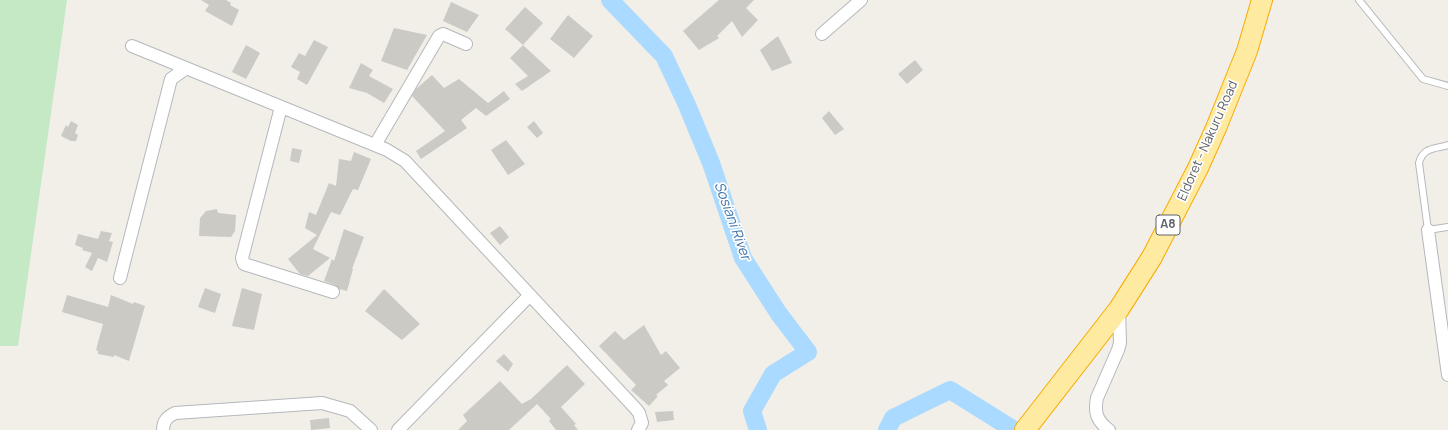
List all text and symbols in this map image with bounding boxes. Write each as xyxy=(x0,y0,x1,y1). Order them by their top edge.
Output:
street label: Eldoret - Nakuru Road xyxy=(1174,78,1242,204)
water label: Sosiani River xyxy=(710,180,754,262)
road number: A8 xyxy=(1156,215,1180,235)

